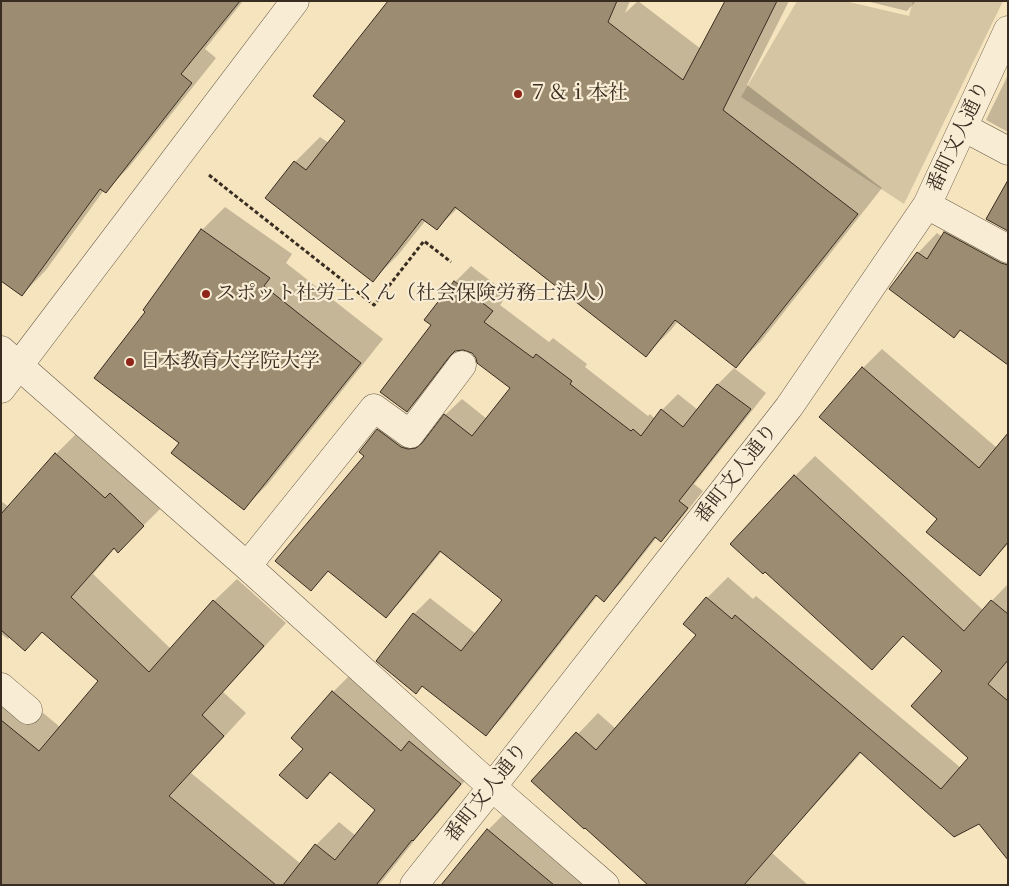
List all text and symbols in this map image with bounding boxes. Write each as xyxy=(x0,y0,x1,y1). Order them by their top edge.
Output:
street label: 番町文人通り xyxy=(923,78,995,196)
place label: ７＆ｉ本社 xyxy=(528,82,628,106)
marker: ７＆ｉ本社 xyxy=(512,88,524,100)
place label: スポット社労士くん（社会保険労務士法人） xyxy=(216,282,616,306)
marker: スポット社労士くん（社会保険労務士法人） xyxy=(200,288,212,300)
place label: 日本教育大学院大学 xyxy=(140,350,320,374)
marker: 日本教育大学院大学 xyxy=(124,356,136,368)
street label: 番町文人通り xyxy=(691,419,783,529)
street label: 番町文人通り xyxy=(441,738,533,848)

